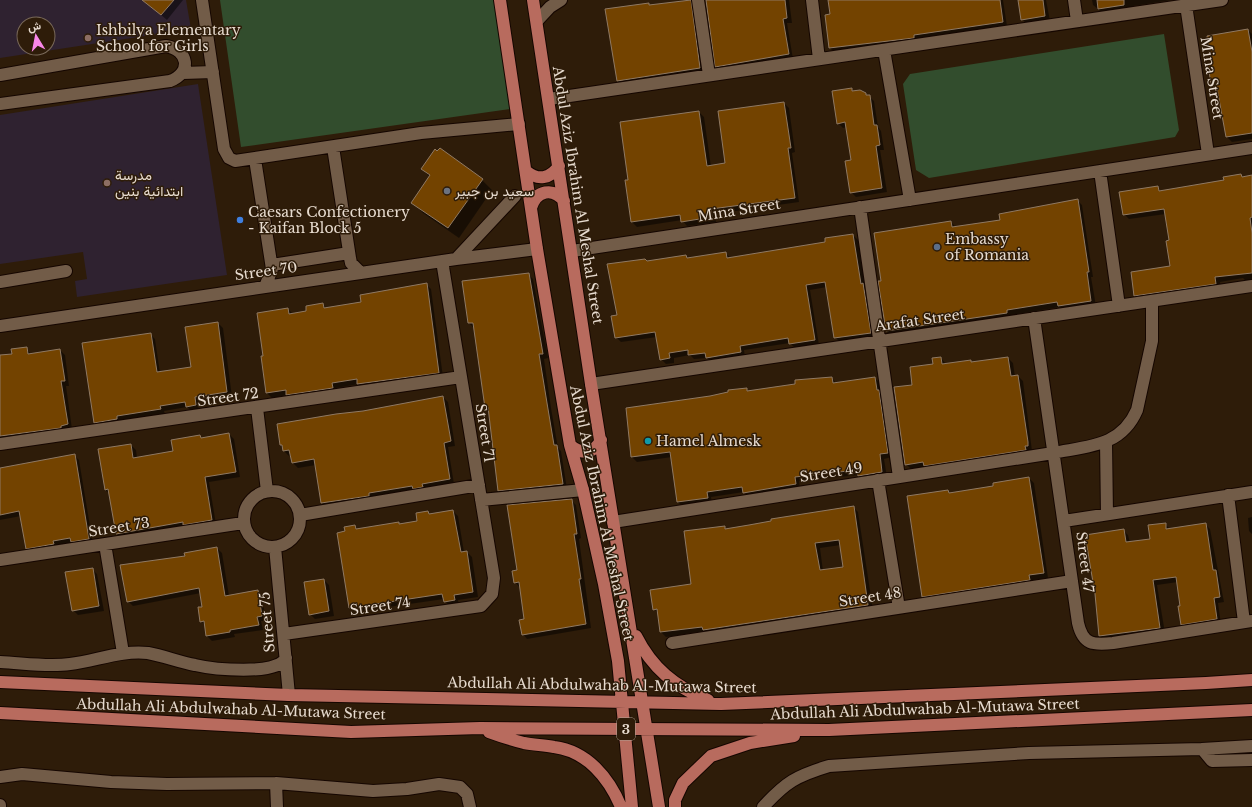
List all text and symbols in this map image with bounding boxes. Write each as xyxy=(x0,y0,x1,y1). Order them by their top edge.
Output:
north arrow xyxy=(16,16,56,56)
text: ش xyxy=(27,18,42,34)
place label: Ishbilya Elementary School for Girls xyxy=(96,21,241,55)
marker: Ishbilya Elementary School for Girls xyxy=(83,33,93,43)
street label: Mina Street xyxy=(1197,35,1228,121)
street label: Abdul Aziz Ibrahim Al Meshal Street xyxy=(549,64,607,326)
place label: مدرسة ابتدائية بنين xyxy=(115,166,183,200)
marker: مدرسة ابتدائية بنين xyxy=(102,178,112,188)
place label: سعيد بن جبير xyxy=(454,182,534,200)
marker: سعيد بن جبير xyxy=(442,186,452,196)
street label: Mina Street xyxy=(696,194,782,225)
place label: Caesars Confectionery - Kaifan Block 5 xyxy=(248,203,410,237)
marker: Caesars Confectionery - Kaifan Block 5 xyxy=(235,215,245,225)
place label: Embassy of Romania xyxy=(945,230,1029,264)
marker: Embassy of Romania xyxy=(932,242,942,252)
street label: Street 70 xyxy=(233,258,299,284)
street label: Arafat Street xyxy=(873,305,967,335)
street label: Abdul Aziz Ibrahim Al Meshal Street xyxy=(566,382,638,643)
street label: Street 72 xyxy=(196,384,260,410)
street label: Street 71 xyxy=(471,402,499,464)
place label: Hamel Almesk xyxy=(656,432,762,450)
marker: Hamel Almesk xyxy=(643,436,653,446)
street label: Street 49 xyxy=(798,458,864,486)
street label: Street 73 xyxy=(87,513,151,541)
street label: Street 47 xyxy=(1072,530,1098,595)
street label: Street 48 xyxy=(838,583,902,611)
street label: Street 75 xyxy=(255,591,279,653)
street label: Street 74 xyxy=(348,593,412,619)
street label: Abdullah Ali Abdulwahab Al-Mutawa Street xyxy=(446,673,758,697)
street label: Abdullah Ali Abdulwahab Al-Mutawa Street xyxy=(75,695,387,723)
street label: Abdullah Ali Abdulwahab Al-Mutawa Street xyxy=(769,695,1081,723)
road number: 3 xyxy=(617,718,635,740)

